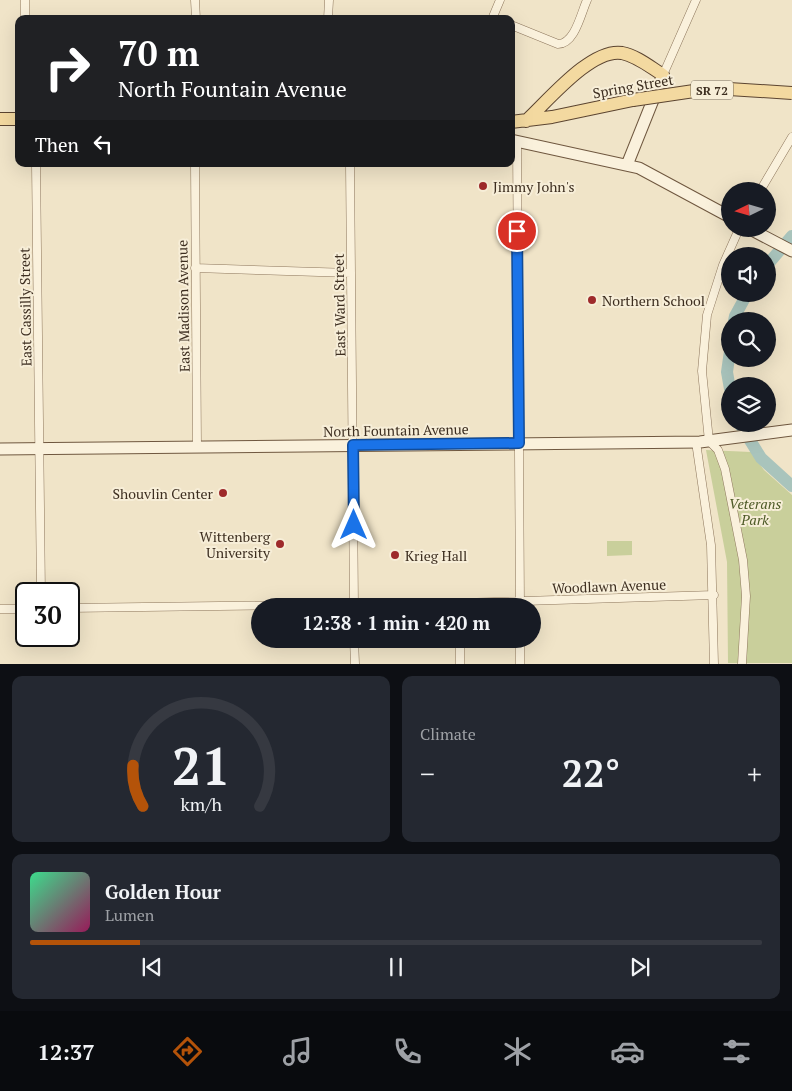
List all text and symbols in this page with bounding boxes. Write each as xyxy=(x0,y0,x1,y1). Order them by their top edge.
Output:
text: 70 m xyxy=(118,30,199,76)
icon: right xyxy=(35,35,100,100)
street label: Spring Street xyxy=(591,69,676,102)
text: North Fountain Avenue xyxy=(118,74,347,103)
road number: SR 72 xyxy=(691,80,733,100)
icon: left xyxy=(89,130,117,158)
text: Then xyxy=(35,132,79,157)
place label: Jimmy John's xyxy=(493,177,574,196)
marker: Jimmy John's xyxy=(477,180,489,192)
north arrow xyxy=(721,182,776,238)
map controls xyxy=(721,182,776,432)
pin xyxy=(496,210,538,252)
icon: arrive xyxy=(503,217,531,245)
street label: East Madison Avenue xyxy=(172,240,194,372)
street label: East Cassilly Street xyxy=(14,247,36,366)
button: sound xyxy=(721,247,776,302)
street label: East Ward Street xyxy=(329,253,349,357)
place label: Northern School xyxy=(602,291,705,310)
marker: Northern School xyxy=(586,294,598,306)
button: search xyxy=(721,312,776,367)
button: layers xyxy=(721,377,776,432)
street label: North Fountain Avenue xyxy=(323,419,469,441)
place label: Shouvlin Center xyxy=(113,484,214,503)
marker: Shouvlin Center xyxy=(217,487,229,499)
park label: Veterans Park xyxy=(729,494,781,529)
position arrow xyxy=(327,498,379,550)
place label: Wittenberg University xyxy=(200,527,271,562)
marker: Wittenberg University xyxy=(274,538,286,550)
place label: Krieg Hall xyxy=(405,546,467,565)
marker: Krieg Hall xyxy=(389,549,401,561)
street label: Woodlawn Avenue xyxy=(552,575,666,597)
speed limit sign: 30 xyxy=(15,582,80,647)
text: 12:38 · 1 min · 420 m xyxy=(302,610,490,635)
text: Climate xyxy=(420,723,476,745)
text: 21 xyxy=(172,731,230,800)
text: 22° xyxy=(562,748,620,798)
text: − xyxy=(420,755,435,792)
text: + xyxy=(747,755,762,792)
text: km/h xyxy=(180,792,222,816)
text: Golden Hour xyxy=(105,879,221,904)
text: Lumen xyxy=(105,904,154,926)
icon: previous xyxy=(138,953,166,981)
icon: pause xyxy=(382,953,410,981)
icon: next xyxy=(626,953,654,981)
icon: directions xyxy=(170,1034,205,1069)
icon: music xyxy=(280,1034,315,1069)
icon: phone xyxy=(390,1034,425,1069)
icon: climate xyxy=(500,1034,535,1069)
icon: car xyxy=(610,1034,645,1069)
icon: filters xyxy=(719,1034,754,1069)
text: 12:37 xyxy=(37,1037,95,1066)

